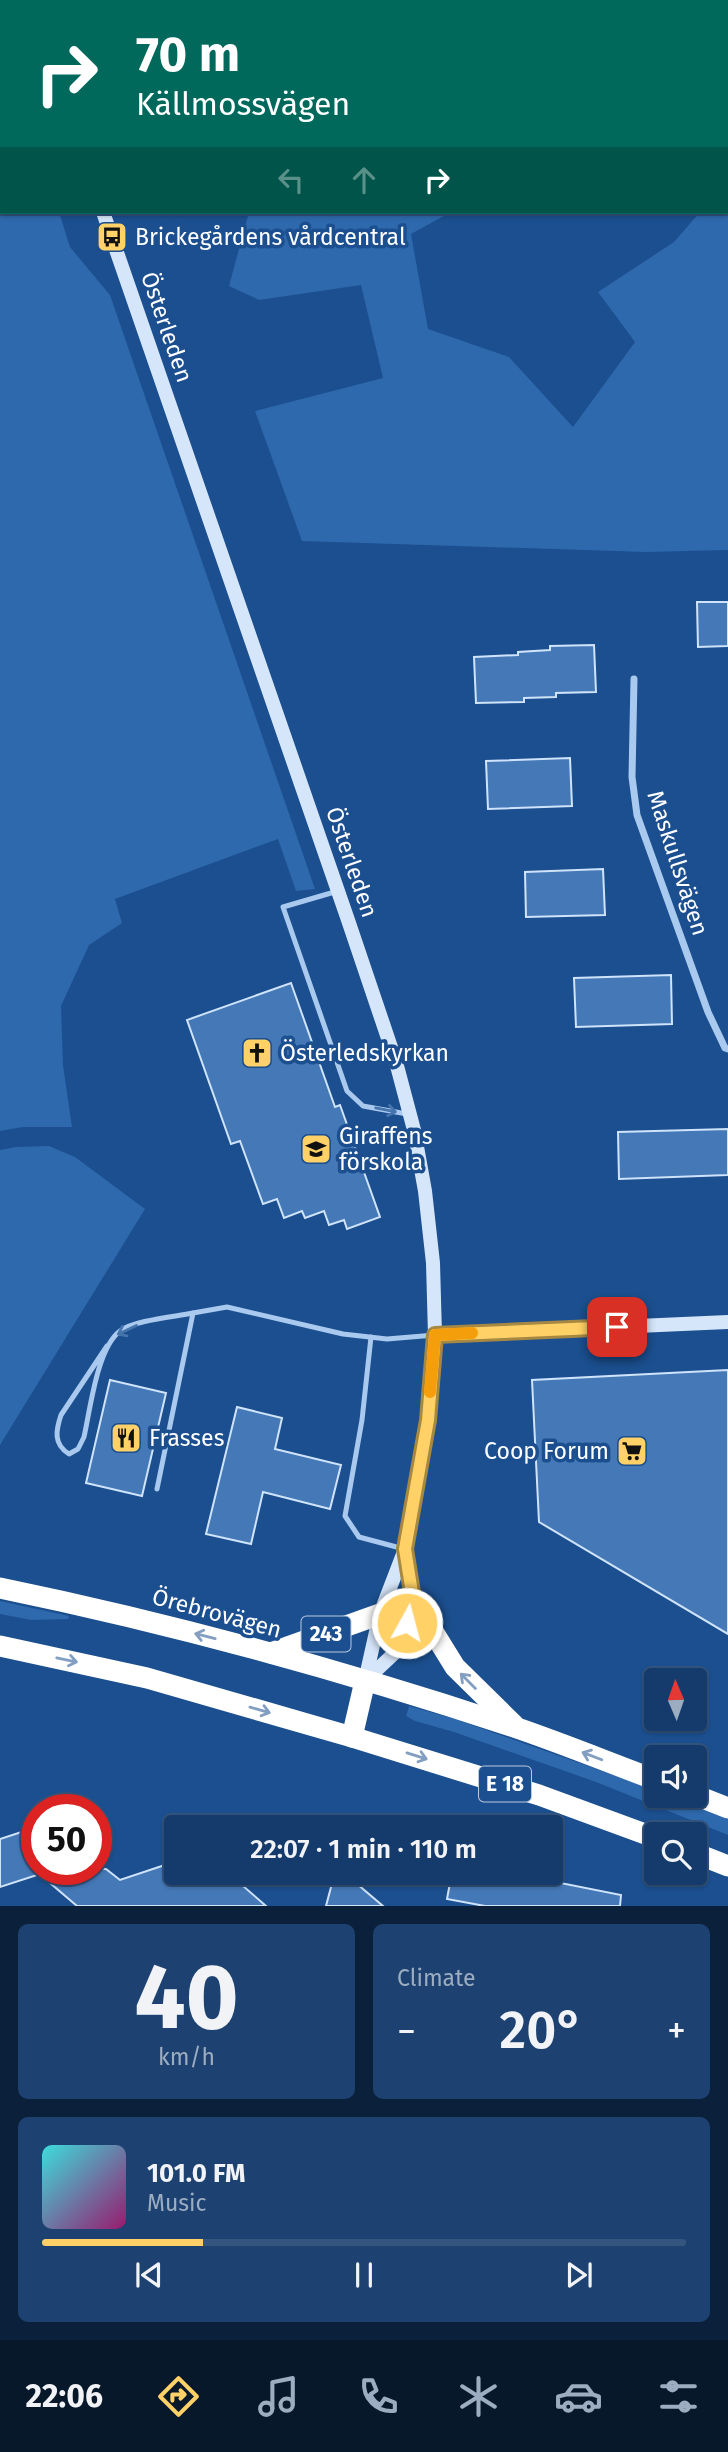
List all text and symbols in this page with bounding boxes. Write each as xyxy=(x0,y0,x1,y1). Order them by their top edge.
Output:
text: 70 m xyxy=(136,25,240,84)
icon: right xyxy=(21,28,112,119)
text: Källmossvägen xyxy=(136,85,350,123)
icon: left xyxy=(272,161,310,199)
icon: ahead xyxy=(345,161,383,199)
icon: right xyxy=(418,161,456,199)
bus stop icon: Brickegårdens vårdcentral xyxy=(95,220,129,254)
place label: Brickegårdens vårdcentral xyxy=(135,223,406,251)
street label: Österleden xyxy=(135,268,199,386)
street label: Maskullsvägen xyxy=(641,787,715,939)
street label: Österleden xyxy=(320,803,384,921)
church icon: Österledskyrkan xyxy=(240,1036,274,1070)
place label: Österledskyrkan xyxy=(280,1039,449,1067)
one-way arrow xyxy=(374,1104,397,1118)
place label: Giraffens förskola xyxy=(339,1122,433,1176)
school or university icon: Giraffens förskola xyxy=(299,1132,333,1166)
pin xyxy=(587,1297,647,1357)
icon: arrive xyxy=(598,1308,636,1346)
one-way arrow xyxy=(117,1323,138,1337)
restaurant icon: Frasses xyxy=(109,1421,143,1455)
place label: Frasses xyxy=(149,1424,224,1452)
supermarket icon: Coop Forum xyxy=(615,1434,649,1468)
place label: Coop Forum xyxy=(484,1437,609,1465)
street label: Örebrovägen xyxy=(149,1582,285,1644)
position arrow xyxy=(370,1586,444,1660)
road number: 243 xyxy=(302,1616,350,1652)
one-way arrow xyxy=(194,1629,217,1642)
one-way arrow xyxy=(55,1654,78,1668)
north arrow xyxy=(644,1668,707,1731)
map controls xyxy=(644,1668,707,1885)
one-way arrow xyxy=(460,1673,477,1690)
one-way arrow xyxy=(249,1705,271,1718)
button: sound xyxy=(644,1745,707,1808)
one-way arrow xyxy=(582,1749,604,1762)
one-way arrow xyxy=(406,1751,428,1764)
road number: E 18 xyxy=(479,1766,531,1802)
speed limit sign: 50 xyxy=(21,1794,112,1885)
button: search xyxy=(644,1822,707,1885)
text: 22:07 · 1 min · 110 m xyxy=(250,1834,477,1865)
text: 40 xyxy=(134,1943,239,2052)
text: Climate xyxy=(397,1964,476,1992)
text: 20° xyxy=(500,1999,583,2062)
text: − xyxy=(397,2008,416,2054)
text: + xyxy=(667,2008,686,2054)
text: km/h xyxy=(158,2043,215,2071)
text: 101.0 FM xyxy=(147,2158,245,2189)
text: Music xyxy=(147,2189,207,2217)
icon: previous xyxy=(130,2256,168,2294)
icon: pause xyxy=(345,2256,383,2294)
icon: next xyxy=(560,2256,598,2294)
icon: directions xyxy=(154,2372,203,2421)
icon: music xyxy=(254,2372,303,2421)
icon: phone xyxy=(354,2372,403,2421)
icon: climate xyxy=(454,2372,503,2421)
icon: car xyxy=(554,2372,603,2421)
icon: filters xyxy=(654,2372,703,2421)
text: 22:06 xyxy=(25,2377,103,2415)

